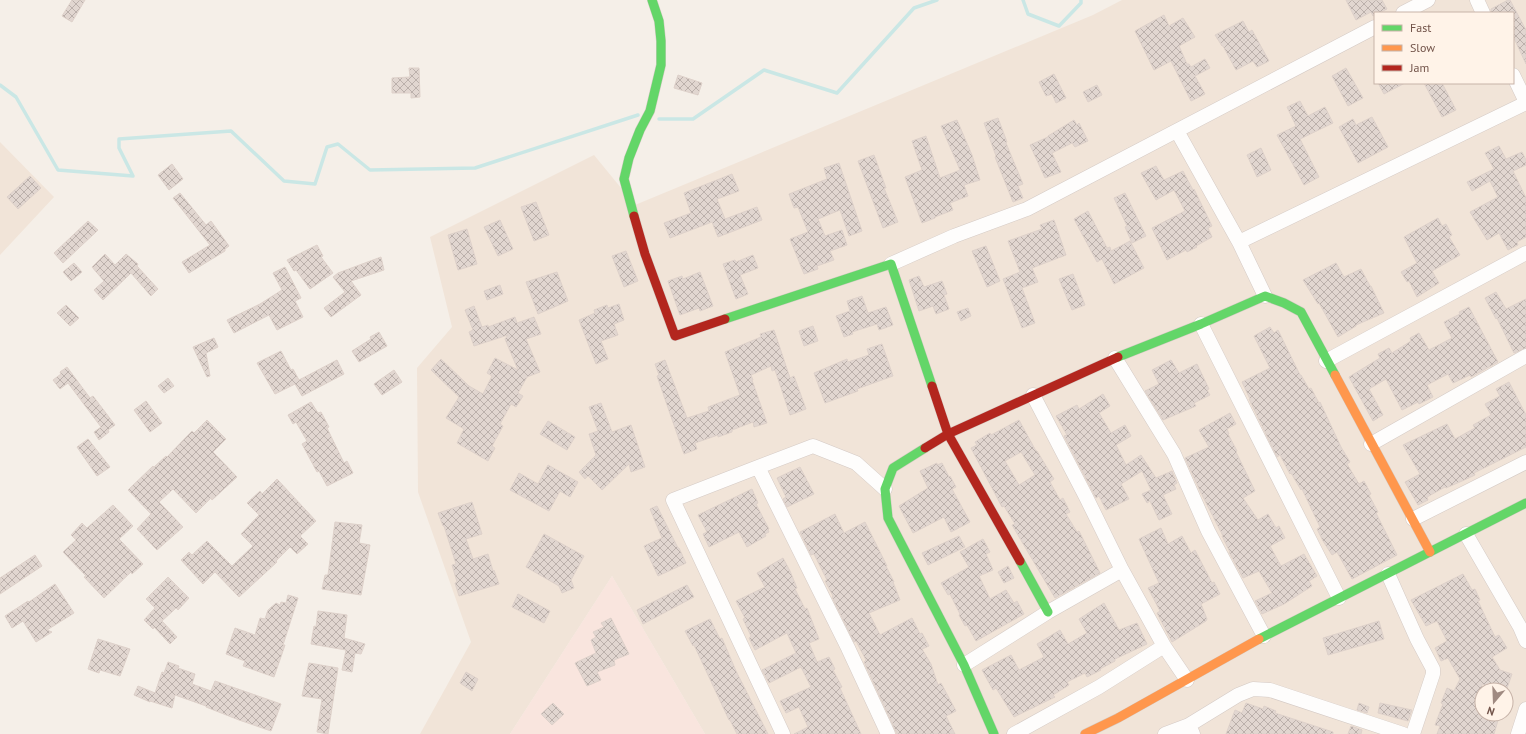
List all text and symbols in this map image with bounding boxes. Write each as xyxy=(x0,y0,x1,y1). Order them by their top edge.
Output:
legend xyxy=(1374,12,1514,84)
text: Fast xyxy=(1410,20,1431,35)
text: Slow xyxy=(1410,40,1435,55)
text: Jam xyxy=(1409,60,1429,75)
north arrow xyxy=(1474,682,1514,722)
text: N xyxy=(1485,704,1496,719)

